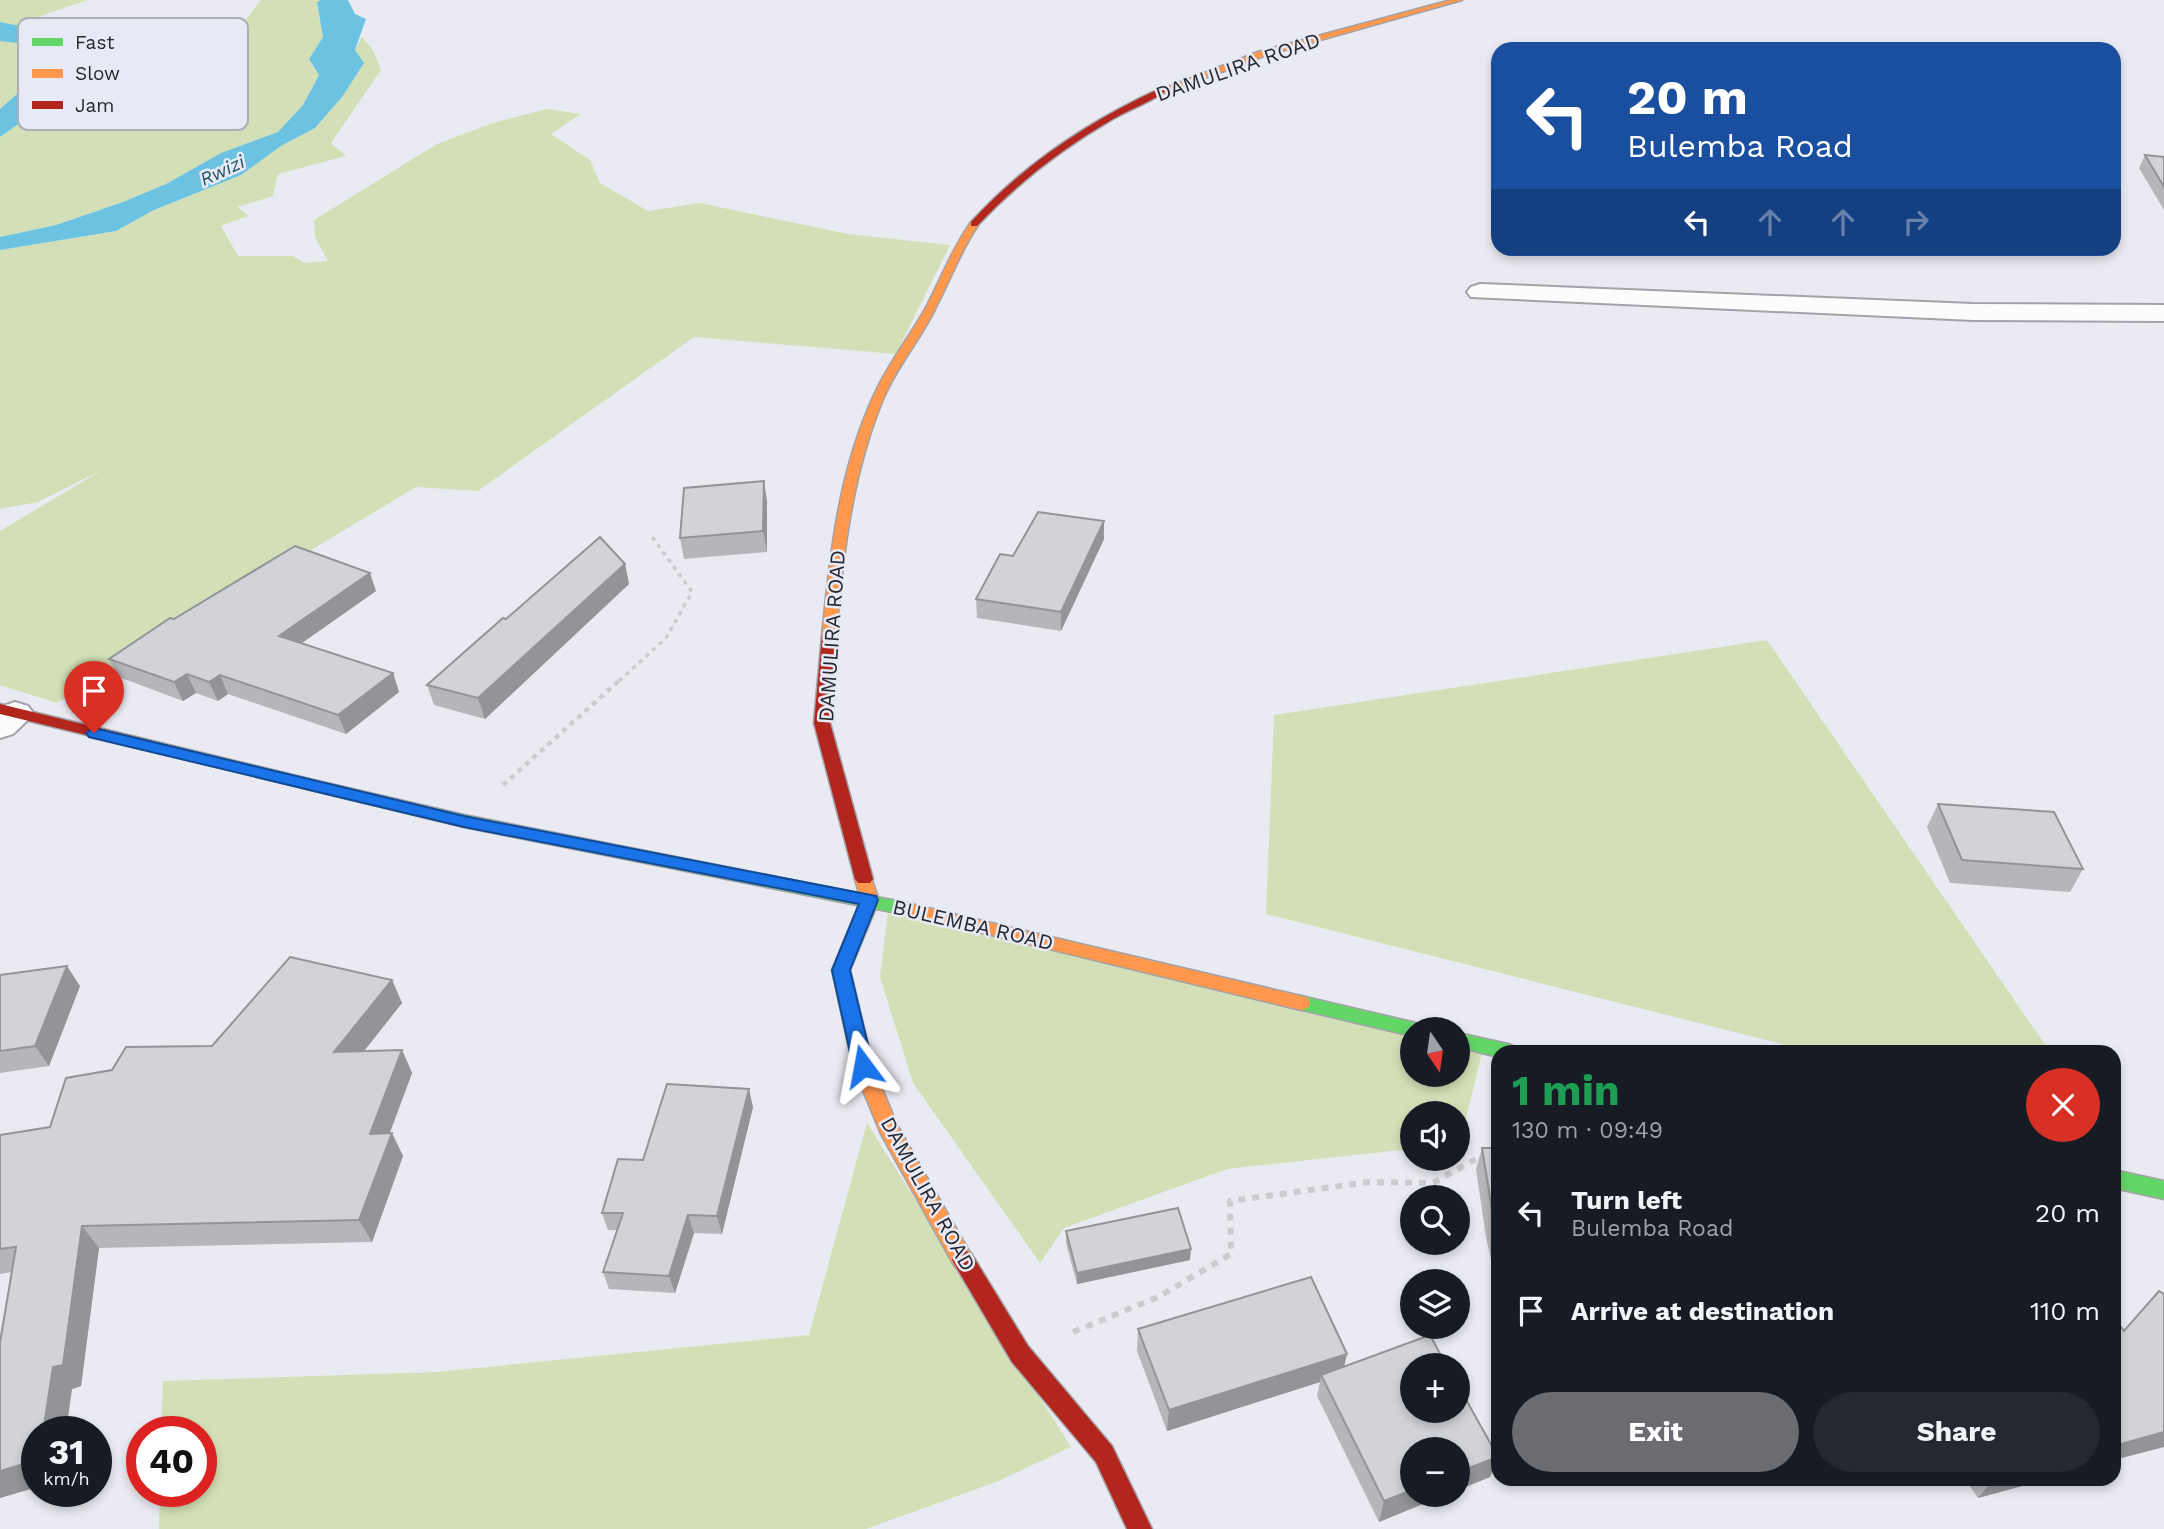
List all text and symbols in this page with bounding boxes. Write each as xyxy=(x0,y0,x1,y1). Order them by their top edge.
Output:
legend xyxy=(18,18,248,130)
street label: DAMULIRA ROAD xyxy=(1152,27,1323,106)
text: Fast xyxy=(75,31,114,54)
text: Slow xyxy=(75,62,120,85)
text: 20 m xyxy=(1627,68,1748,126)
icon: left xyxy=(1512,70,1603,161)
text: Jam xyxy=(75,94,114,117)
text: Bulemba Road xyxy=(1627,127,1853,165)
water label: Rwizi xyxy=(196,150,249,191)
icon: left xyxy=(1678,203,1716,241)
icon: ahead xyxy=(1751,203,1789,241)
icon: ahead xyxy=(1824,203,1862,241)
icon: right xyxy=(1897,203,1935,241)
street label: DAMULIRA ROAD xyxy=(813,549,850,723)
pin xyxy=(64,661,124,733)
icon: arrive xyxy=(75,672,113,710)
street label: BULEMBA ROAD xyxy=(890,894,1056,955)
north arrow xyxy=(1400,1017,1470,1087)
map controls xyxy=(1400,1017,1470,1507)
position arrow xyxy=(826,1029,900,1103)
text: 1 min xyxy=(1512,1066,1620,1115)
button: close xyxy=(2026,1068,2100,1142)
button: sound xyxy=(1400,1101,1470,1171)
street label: DAMULIRA ROAD xyxy=(876,1112,981,1275)
text: 130 m · 09:49 xyxy=(1512,1117,1663,1144)
button: search xyxy=(1400,1185,1470,1255)
text: Turn left xyxy=(1571,1185,1682,1215)
icon: left xyxy=(1512,1194,1550,1232)
text: 20 m xyxy=(2035,1198,2100,1228)
text: Bulemba Road xyxy=(1571,1215,1733,1242)
button: layers xyxy=(1400,1269,1470,1339)
icon: arrive xyxy=(1512,1292,1550,1330)
text: Arrive at destination xyxy=(1571,1296,1834,1326)
text: 110 m xyxy=(2030,1296,2100,1326)
button: + xyxy=(1400,1353,1470,1423)
button: Exit xyxy=(1512,1392,1799,1472)
button: Share xyxy=(1813,1392,2100,1472)
speed limit sign: 40 xyxy=(126,1416,217,1507)
text: 31 xyxy=(49,1431,84,1473)
button: − xyxy=(1400,1437,1470,1507)
text: km/h xyxy=(43,1468,90,1489)

